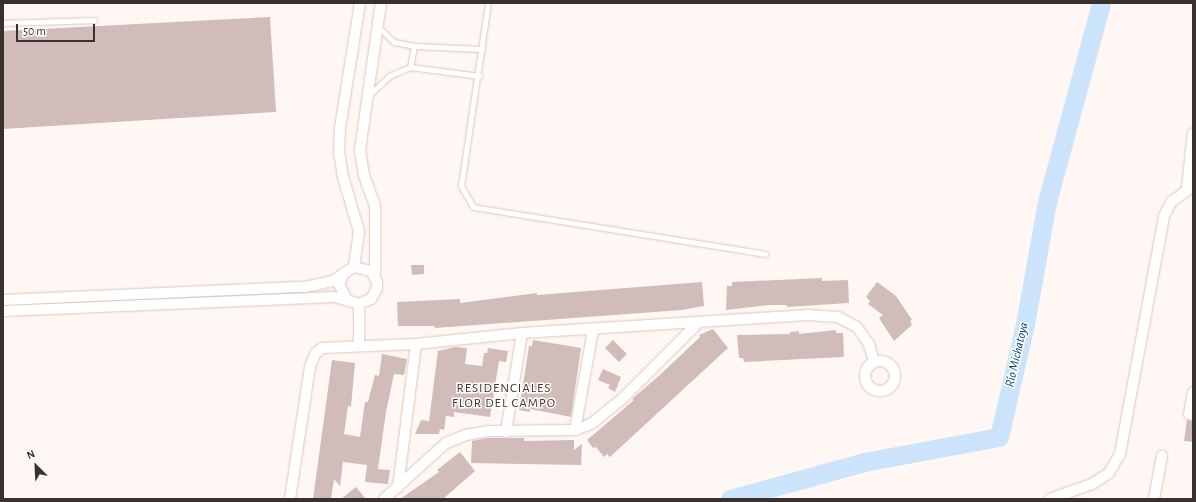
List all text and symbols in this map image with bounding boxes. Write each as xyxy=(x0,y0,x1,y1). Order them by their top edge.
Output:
scale bar xyxy=(18,16,97,42)
text: 50 m xyxy=(23,25,46,37)
water label: Río Michatoya xyxy=(1003,321,1033,389)
district label: RESIDENCIALES FLOR DEL CAMPO xyxy=(452,382,556,413)
north arrow xyxy=(16,446,56,486)
text: N xyxy=(25,448,37,461)

